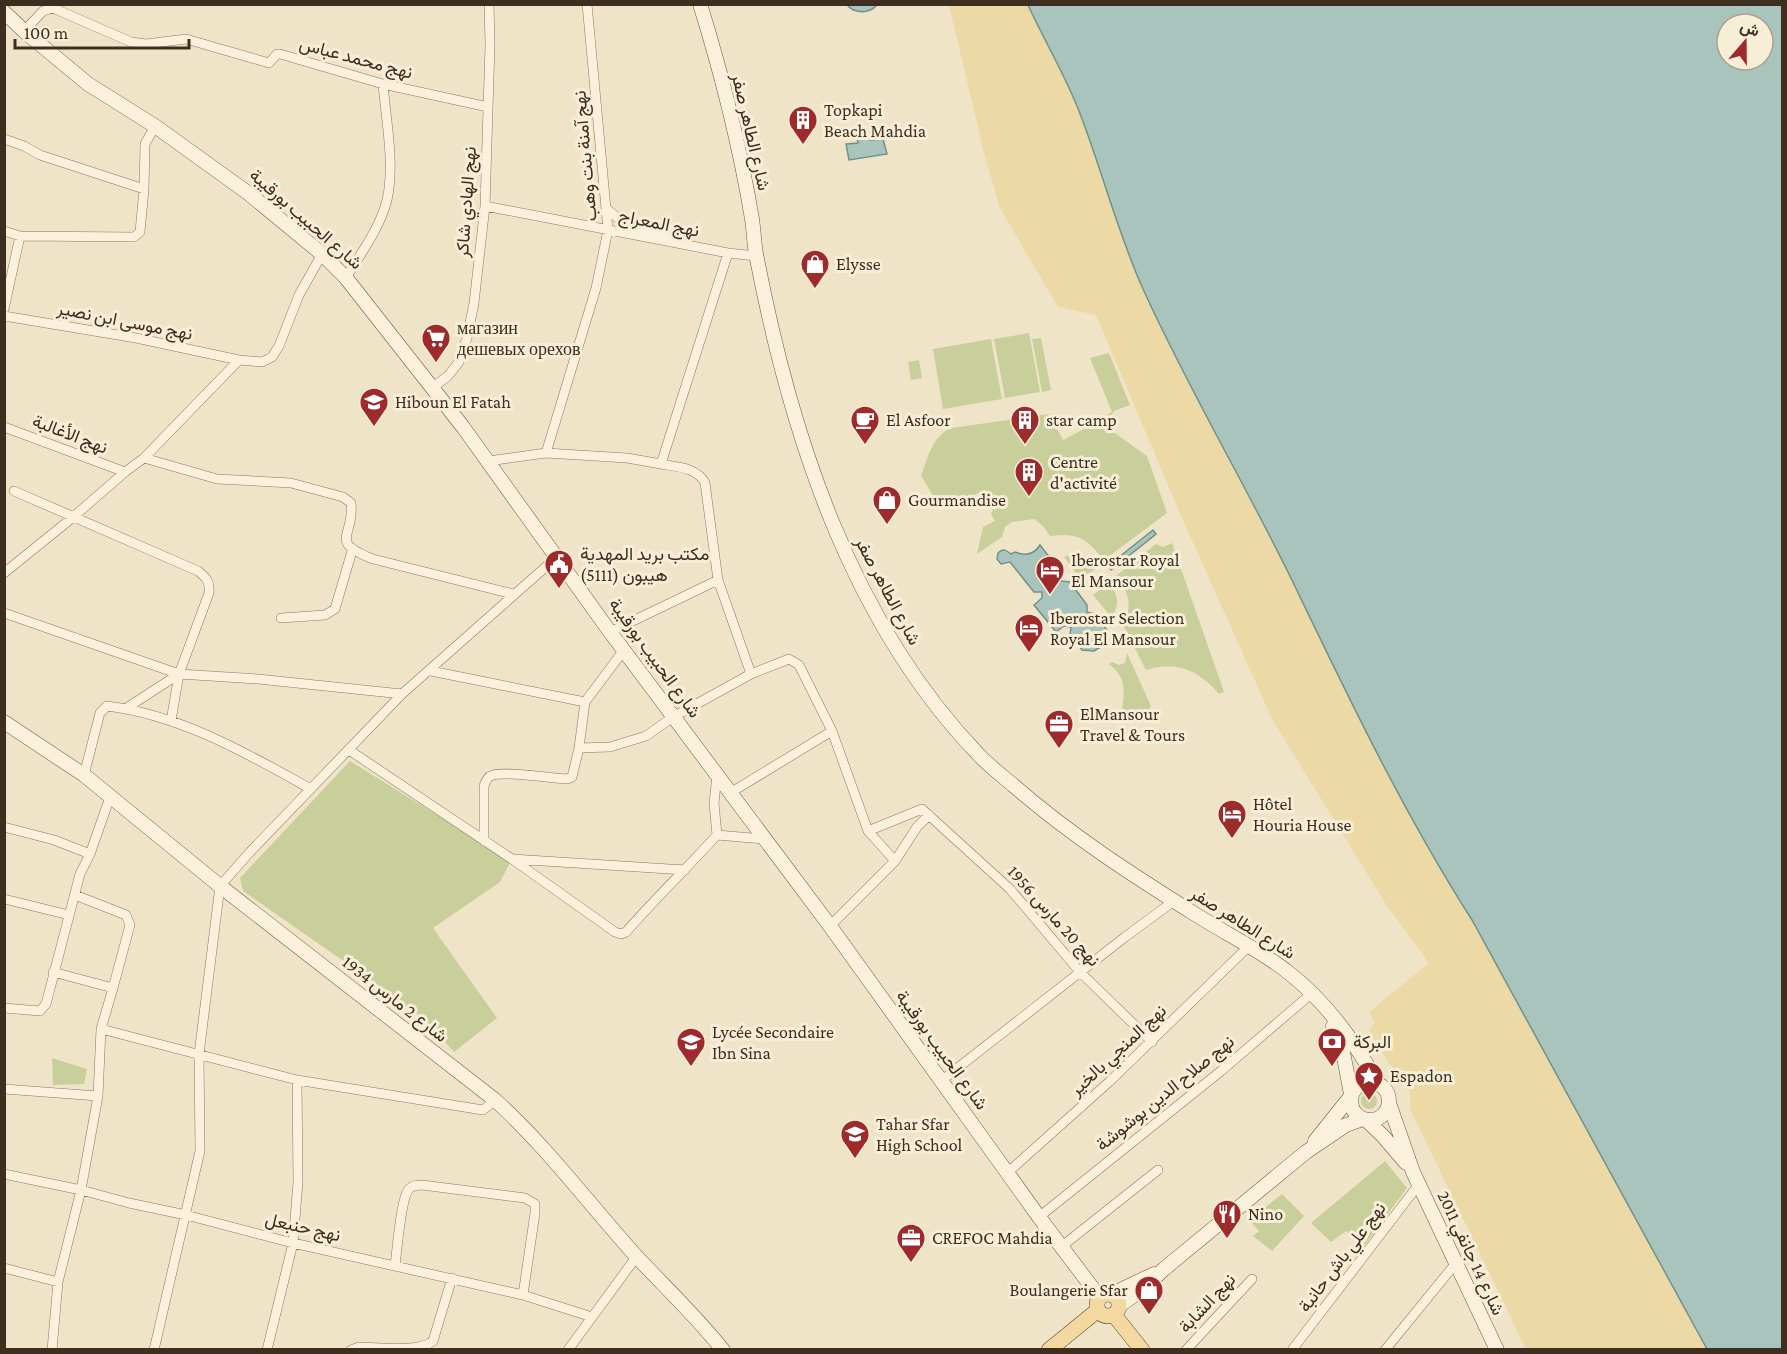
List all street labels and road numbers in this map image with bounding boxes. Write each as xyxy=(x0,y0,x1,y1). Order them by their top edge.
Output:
street label: نهج محمد عباس xyxy=(297,33,415,85)
street label: شارع الطاهر صفر xyxy=(726,71,774,193)
street label: نهج آمنة بنت وهب xyxy=(569,90,603,222)
street label: نهج الهادي شاكر xyxy=(452,146,485,260)
street label: شارع الحبيب بورقيبة xyxy=(244,165,366,275)
street label: نهج المعراج xyxy=(617,205,701,243)
street label: نهج موسى ابن نصير xyxy=(54,298,194,346)
street label: نهج الأغالبة xyxy=(29,410,111,459)
street label: شارع الطاهر صفر xyxy=(849,533,925,649)
street label: شارع الحبيب بورقيبة xyxy=(603,594,705,723)
street label: نهج 20 مارس 1956 xyxy=(1002,862,1104,972)
street label: شارع الطاهر صفر xyxy=(1185,882,1299,965)
street label: شارع 2 مارس 1934 xyxy=(337,952,452,1048)
street label: شارع الحبيب بورقيبة xyxy=(890,986,992,1115)
street label: نهج المنجي بالخير xyxy=(1065,1000,1174,1104)
street label: نهج صلاح الدين بوشوشة xyxy=(1092,1031,1239,1156)
street label: شارع 14 جانفي 2011 xyxy=(1429,1188,1509,1320)
street label: نهج علي باش حانبة xyxy=(1294,1198,1394,1319)
street label: نهج حنبعل xyxy=(263,1209,343,1247)
street label: نهج الشابة xyxy=(1175,1269,1241,1338)

